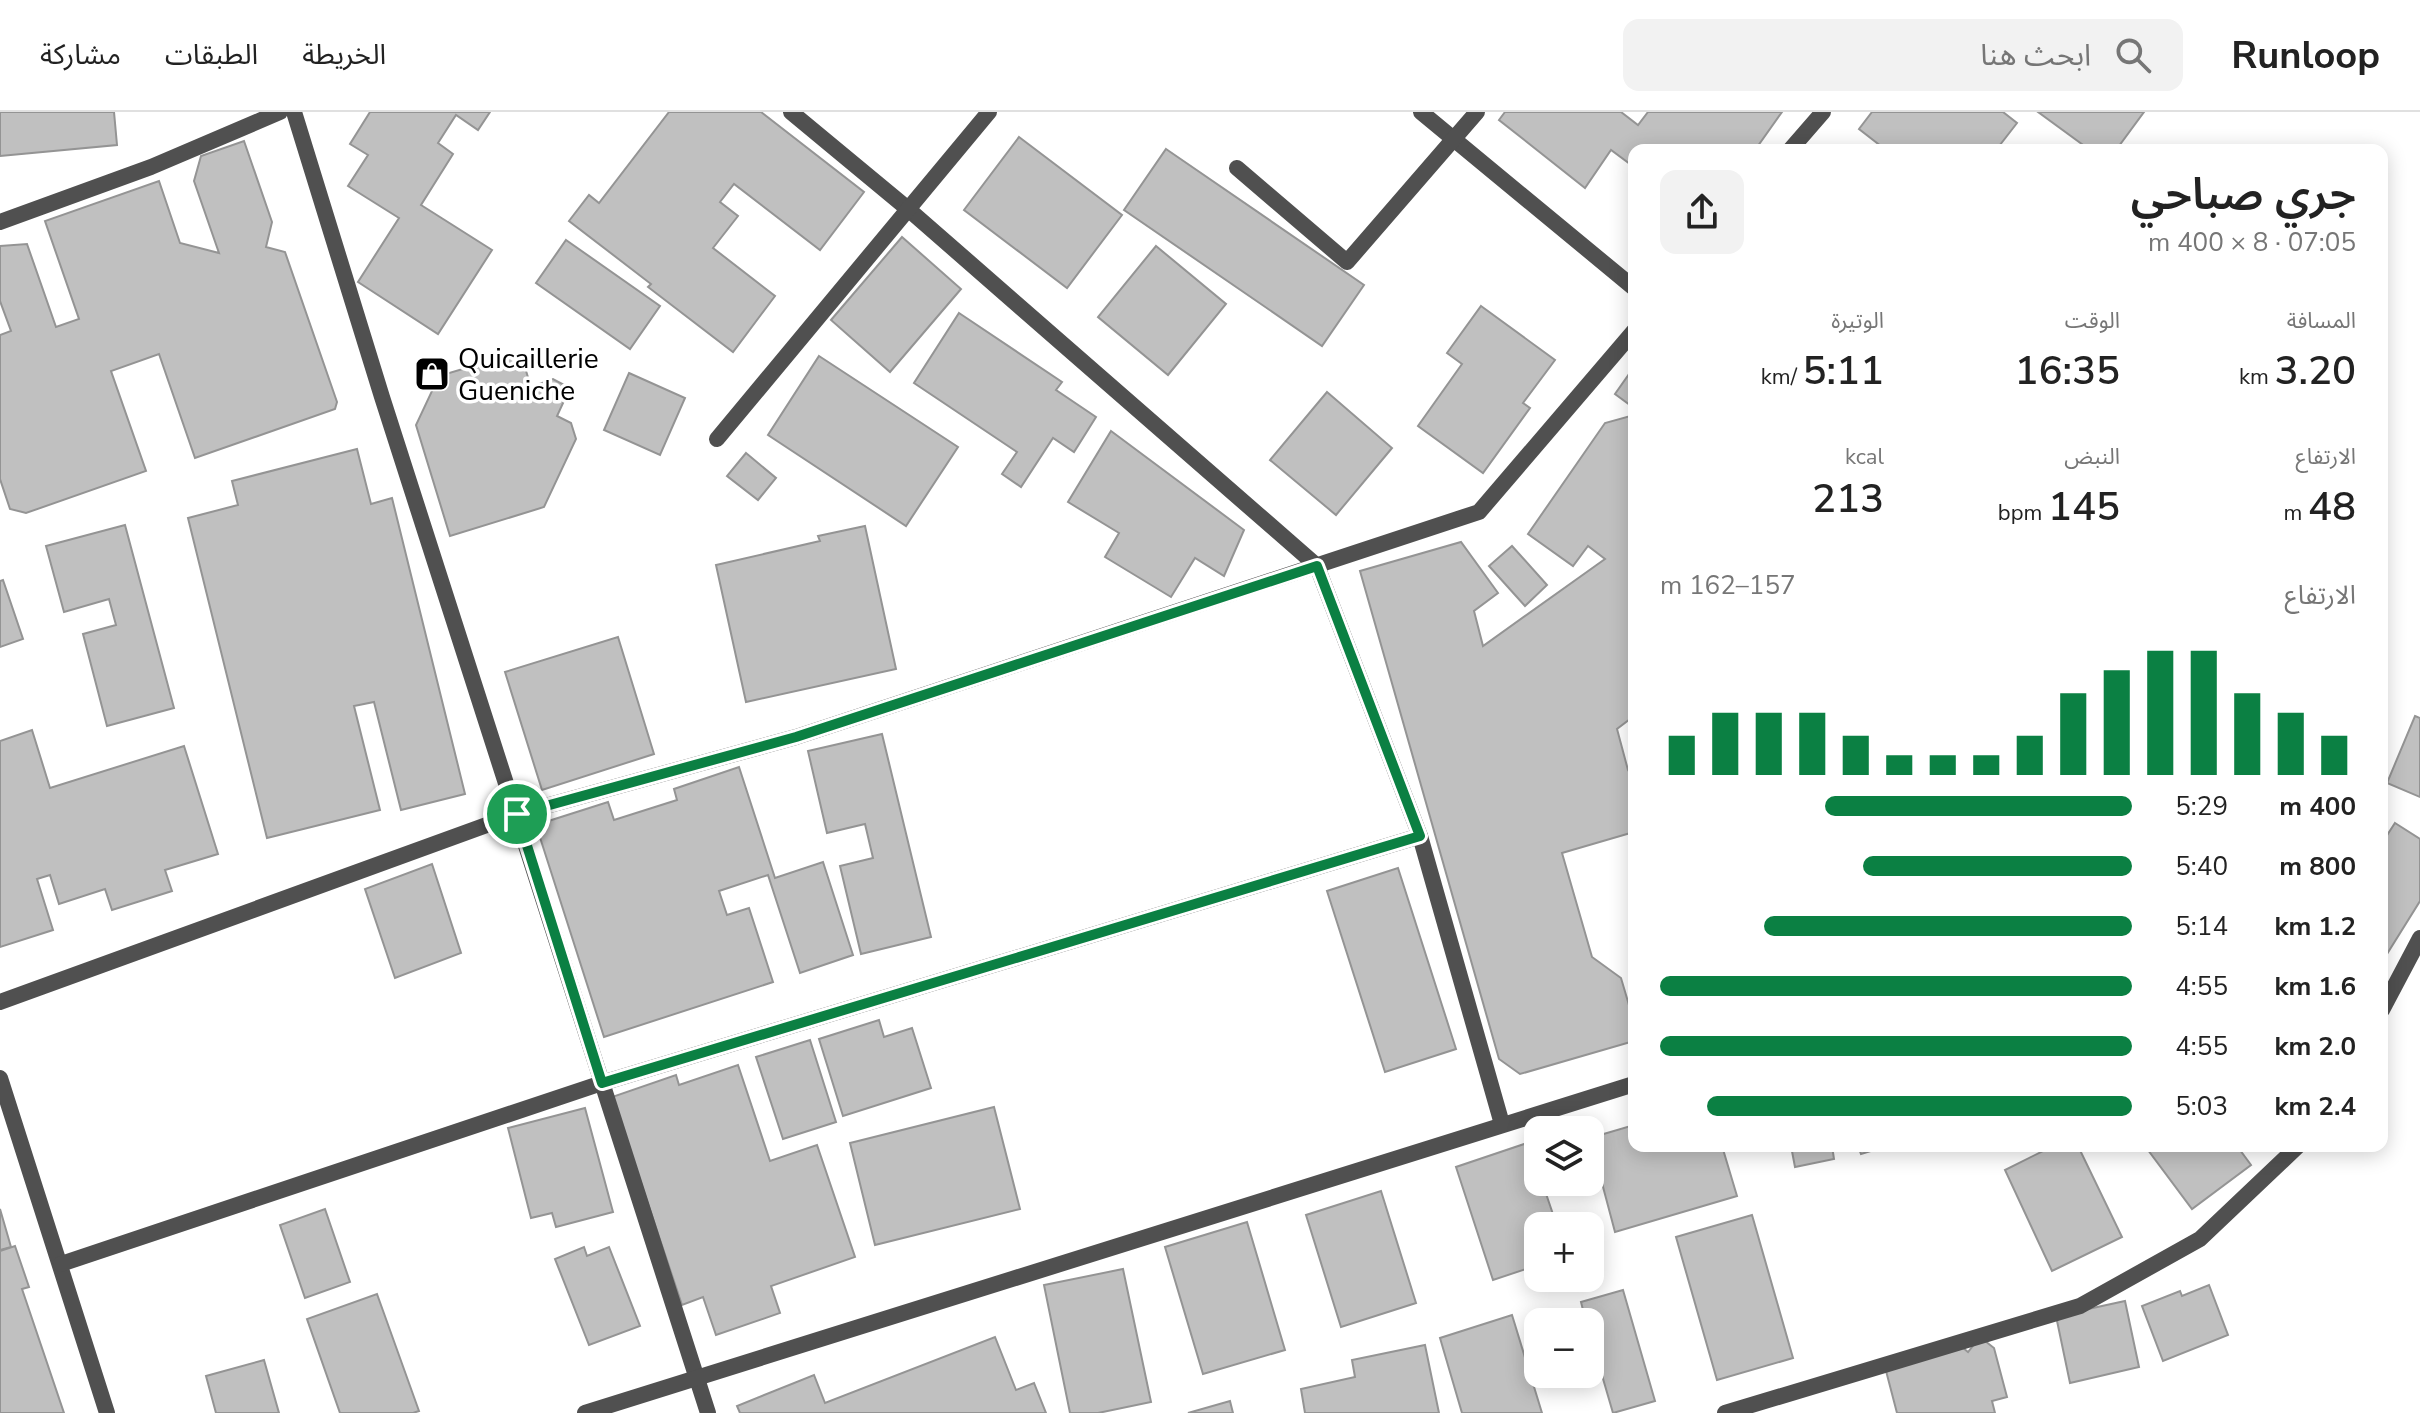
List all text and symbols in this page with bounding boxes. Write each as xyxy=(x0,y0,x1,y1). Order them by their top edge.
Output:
search box xyxy=(1623,19,2183,91)
text: Runloop xyxy=(2231,30,2380,81)
icon: search xyxy=(2111,33,2155,77)
text: ابحث هنا xyxy=(1980,35,2091,76)
text: مشاركة xyxy=(40,36,121,74)
text: الطبقات xyxy=(165,36,258,74)
text: الخريطة xyxy=(302,36,386,74)
text: جري صباحي xyxy=(2131,165,2356,225)
button: share xyxy=(1660,170,1744,254)
text: 07:05 · 8 × 400 m xyxy=(2148,225,2356,260)
text: الوتيرة xyxy=(1831,306,1884,336)
text: الوقت xyxy=(2065,306,2120,336)
text: المسافة xyxy=(2287,306,2356,336)
place label: Quicaillerie Gueniche xyxy=(458,340,599,410)
text: 5:11 xyxy=(1803,344,1884,398)
text: 16:35 xyxy=(2015,344,2120,398)
text: 3.20 xyxy=(2275,344,2356,398)
shop icon: Quicaillerie Gueniche xyxy=(413,355,451,393)
text: /km xyxy=(1761,362,1803,392)
text: km xyxy=(2239,362,2275,392)
text: kcal xyxy=(1845,442,1884,472)
text: النبض xyxy=(2064,442,2120,472)
text: الارتفاع xyxy=(2296,442,2356,472)
text: 213 xyxy=(1812,472,1884,526)
text: 145 xyxy=(2048,480,2120,534)
text: 48 xyxy=(2308,480,2356,534)
text: bpm xyxy=(1998,498,2048,528)
text: m xyxy=(2284,498,2308,528)
text: 157–162 m xyxy=(1660,568,1796,603)
text: الارتفاع xyxy=(2285,578,2356,613)
pin xyxy=(483,780,551,848)
text: 5:29 xyxy=(2175,789,2228,824)
text: 400 m xyxy=(2279,789,2356,824)
icon: arrive xyxy=(495,792,539,836)
text: 5:40 xyxy=(2175,849,2228,884)
text: 800 m xyxy=(2279,849,2356,884)
text: 5:14 xyxy=(2175,909,2228,944)
text: 1.2 km xyxy=(2275,909,2356,944)
text: 4:55 xyxy=(2175,969,2228,1004)
text: 1.6 km xyxy=(2275,969,2356,1004)
text: 4:55 xyxy=(2175,1029,2228,1064)
text: 2.0 km xyxy=(2275,1029,2356,1064)
text: 5:03 xyxy=(2175,1089,2228,1124)
text: 2.4 km xyxy=(2275,1089,2356,1124)
map controls xyxy=(1524,1116,1604,1388)
button: layers xyxy=(1524,1116,1604,1196)
button: + xyxy=(1524,1212,1604,1292)
button: − xyxy=(1524,1308,1604,1388)

